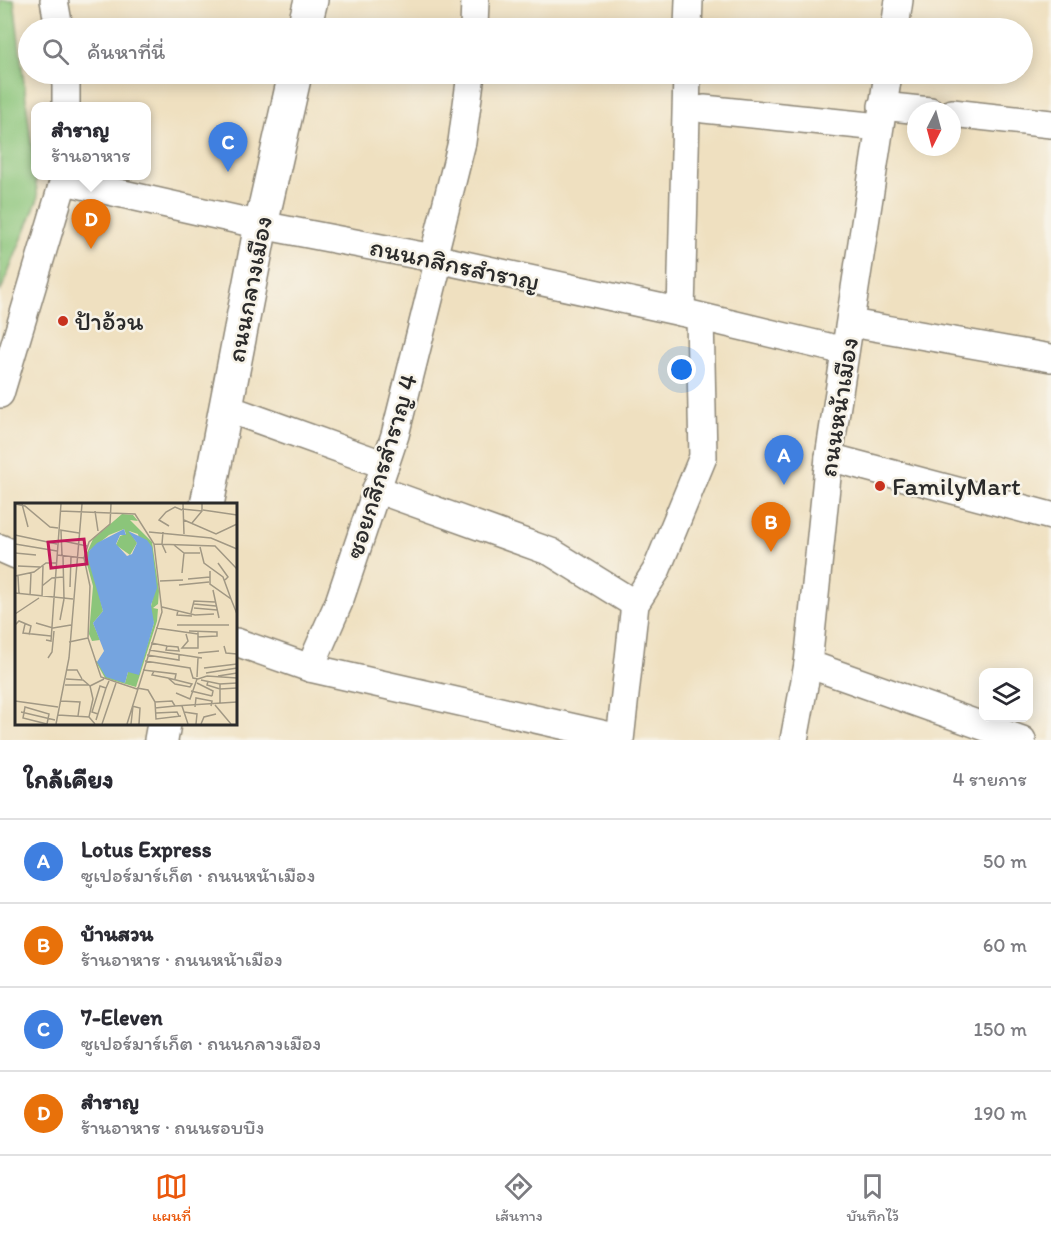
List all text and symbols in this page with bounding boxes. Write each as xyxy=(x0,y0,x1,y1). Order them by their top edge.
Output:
search box xyxy=(18,18,1033,84)
icon: search xyxy=(39,35,72,68)
text: ค้นหาที่นี่ xyxy=(87,38,165,65)
popup xyxy=(31,102,151,180)
north arrow xyxy=(907,102,961,156)
text: สำราญ xyxy=(51,116,110,143)
pin: C xyxy=(208,122,248,172)
text: ร้านอาหาร xyxy=(51,143,131,167)
pin: D xyxy=(72,200,110,249)
street label: ถนนกลางเมือง xyxy=(219,213,279,365)
street label: ถนนกสิกรสำราญ xyxy=(367,230,543,298)
place label: ป้าอ้วน xyxy=(75,305,144,337)
marker: ป้าอ้วน xyxy=(56,314,70,328)
street label: ถนนหน้าเมือง xyxy=(811,335,865,479)
your location xyxy=(667,355,696,384)
street label: ซอยกสิกรสำราญ 4 xyxy=(338,369,424,562)
pin: A xyxy=(764,436,804,485)
place label: FamilyMart xyxy=(892,470,1021,502)
marker: FamilyMart xyxy=(873,479,887,493)
pin: B xyxy=(752,502,790,552)
inset map xyxy=(15,503,237,725)
map controls xyxy=(979,668,1033,722)
button: layers xyxy=(979,668,1033,722)
text: ใกล้เคียง xyxy=(24,763,114,795)
text: 4 รายการ xyxy=(953,767,1027,791)
text: Lotus Express xyxy=(81,836,211,863)
text: A xyxy=(37,849,50,873)
text: 50 m xyxy=(983,849,1027,873)
text: ซูเปอร์มาร์เก็ต · ถนนหน้าเมือง xyxy=(81,863,315,887)
text: บ้านสวน xyxy=(81,920,153,947)
text: B xyxy=(37,933,50,957)
text: 60 m xyxy=(983,933,1027,957)
text: ร้านอาหาร · ถนนหน้าเมือง xyxy=(81,947,283,971)
text: 7-Eleven xyxy=(81,1004,163,1031)
text: C xyxy=(37,1017,50,1041)
text: 150 m xyxy=(974,1017,1027,1041)
text: ซูเปอร์มาร์เก็ต · ถนนกลางเมือง xyxy=(81,1031,321,1055)
text: สำราญ xyxy=(81,1088,140,1115)
text: D xyxy=(37,1101,50,1125)
text: 190 m xyxy=(974,1101,1027,1125)
text: ร้านอาหาร · ถนนรอบบึง xyxy=(81,1115,265,1139)
tab: แผนที่ xyxy=(152,1170,191,1225)
tab: เส้นทาง xyxy=(495,1170,543,1225)
tab: บันทึกไว้ xyxy=(847,1170,899,1225)

